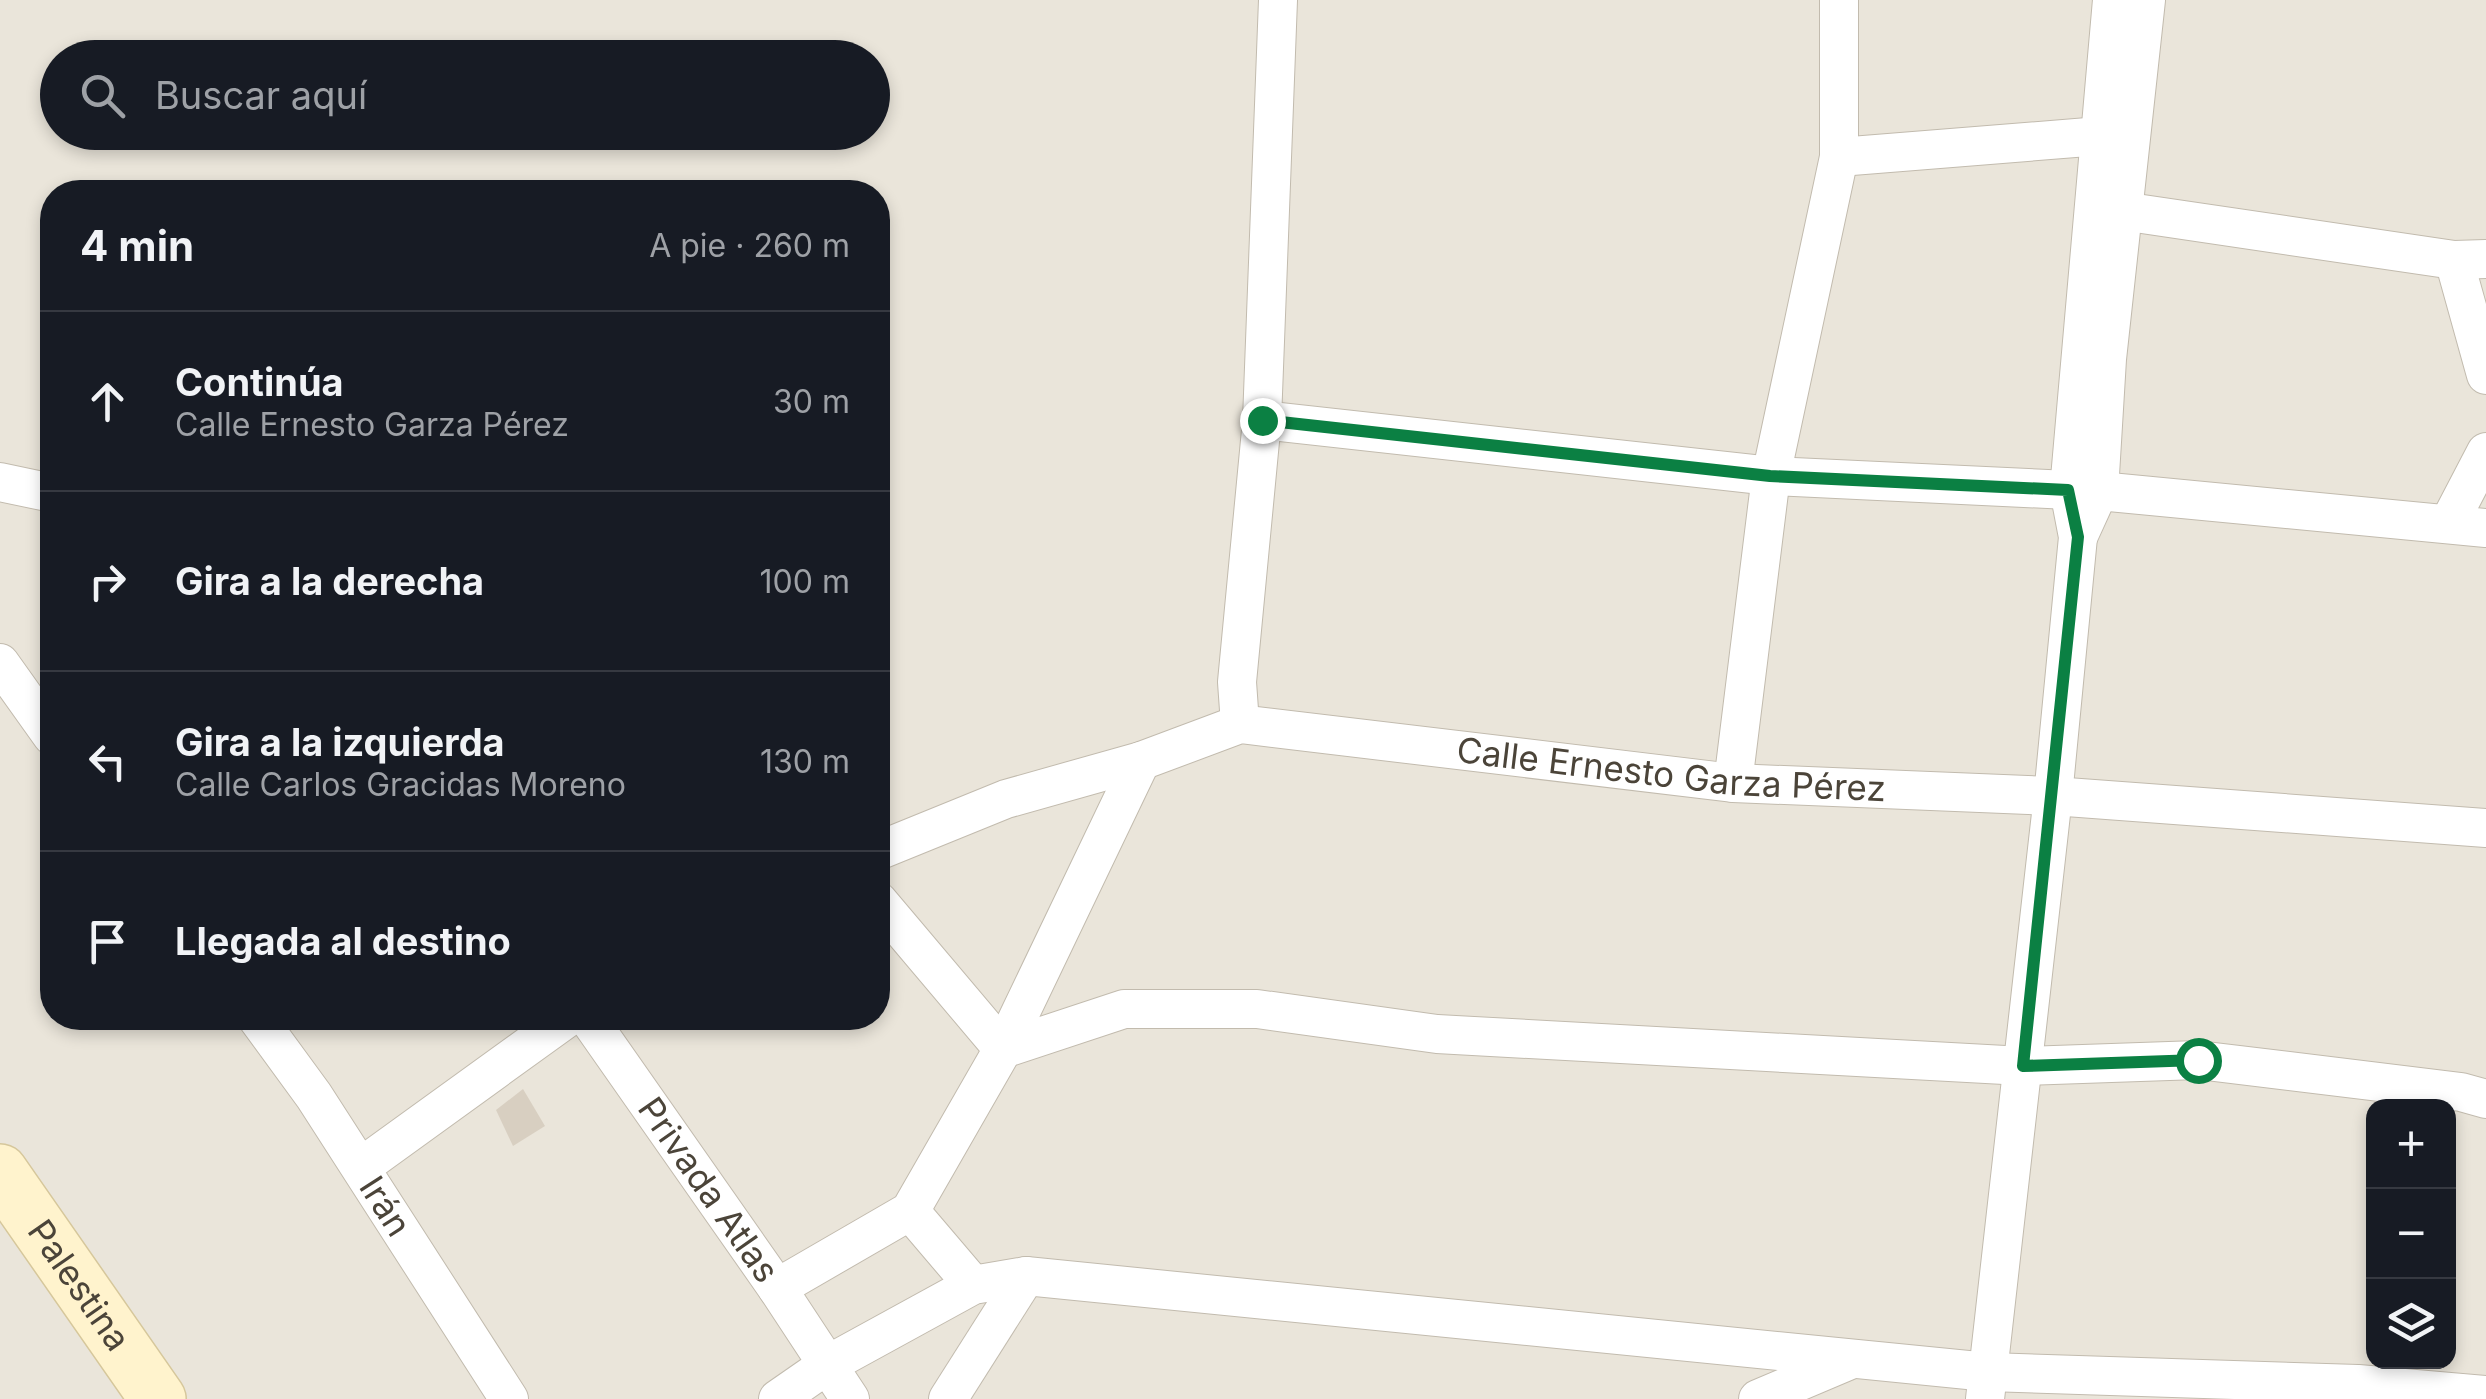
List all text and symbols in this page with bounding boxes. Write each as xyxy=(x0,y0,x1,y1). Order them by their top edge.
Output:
search box xyxy=(40,40,890,150)
icon: search xyxy=(75,68,130,123)
text: Buscar aquí xyxy=(155,72,367,118)
text: 4 min xyxy=(80,220,194,271)
text: A pie · 260 m xyxy=(649,226,850,265)
text: Continúa xyxy=(175,359,344,405)
icon: ahead xyxy=(80,374,135,429)
text: 30 m xyxy=(773,382,850,421)
route end xyxy=(1240,398,1286,444)
text: Calle Ernesto Garza Pérez xyxy=(175,405,569,444)
icon: right xyxy=(80,554,135,609)
text: Gira a la derecha xyxy=(175,558,484,604)
text: 100 m xyxy=(760,562,850,601)
text: Gira a la izquierda xyxy=(175,719,505,765)
street label: Calle Ernesto Garza Pérez xyxy=(1454,728,1887,809)
icon: left xyxy=(80,734,135,789)
text: 130 m xyxy=(760,742,850,781)
text: Calle Carlos Gracidas Moreno xyxy=(175,765,626,804)
icon: arrive xyxy=(80,914,135,969)
text: Llegada al destino xyxy=(175,918,511,964)
route start xyxy=(2176,1038,2222,1084)
street label: Privada Atlas xyxy=(630,1089,788,1290)
map controls xyxy=(2366,1099,2456,1369)
button: + xyxy=(2366,1099,2456,1189)
street label: Irán xyxy=(351,1168,421,1244)
button: − xyxy=(2366,1189,2456,1279)
street label: Palestina xyxy=(20,1211,140,1358)
button: layers xyxy=(2366,1279,2456,1369)

